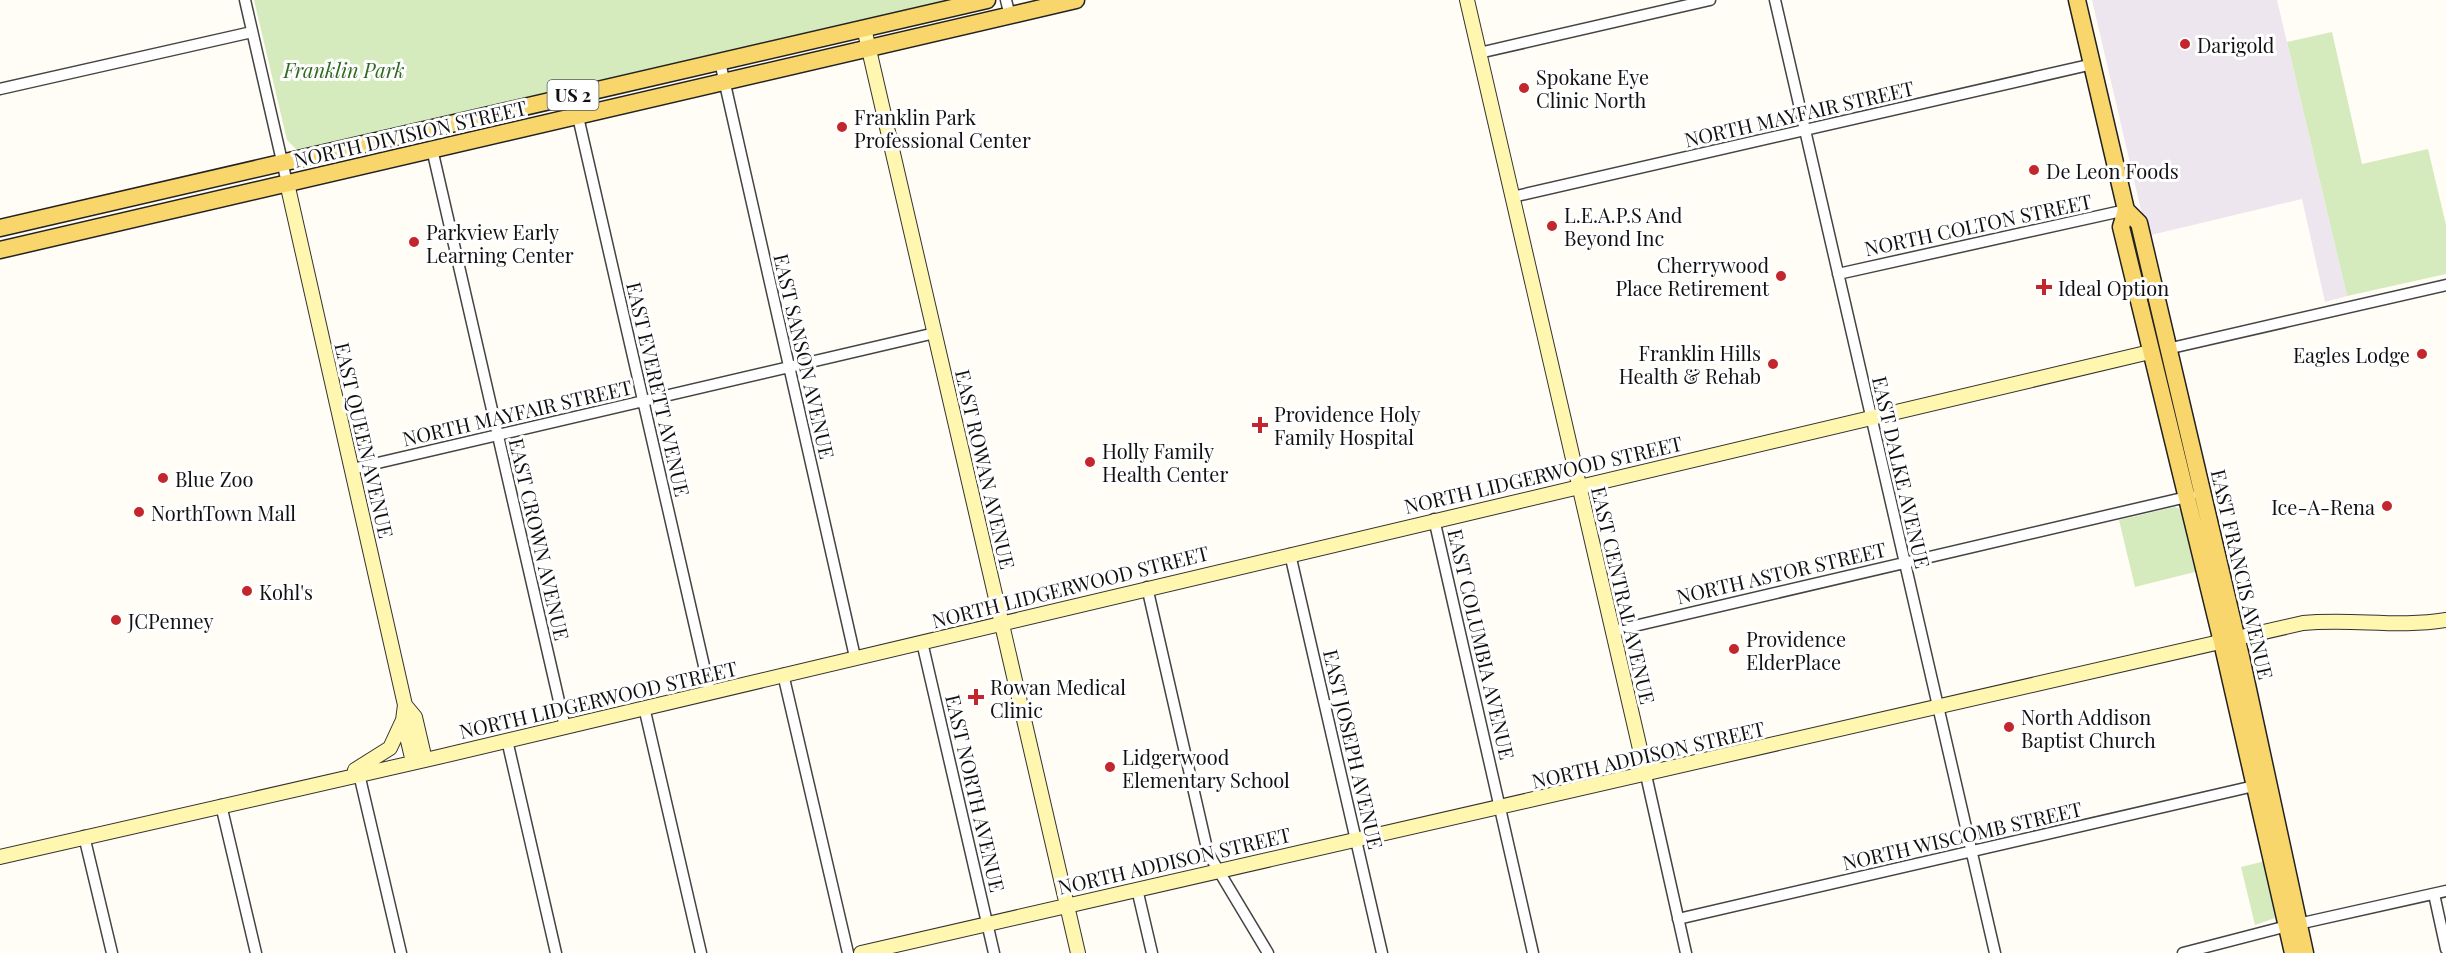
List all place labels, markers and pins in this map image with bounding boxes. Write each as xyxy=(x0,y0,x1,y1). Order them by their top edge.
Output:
place label: Darigold xyxy=(2197,31,2275,58)
marker: Darigold xyxy=(2178,37,2192,51)
place label: Spokane Eye Clinic North xyxy=(1536,63,1649,113)
marker: Spokane Eye Clinic North xyxy=(1517,81,1531,95)
place label: Franklin Park Professional Center xyxy=(854,103,1031,153)
marker: Franklin Park Professional Center xyxy=(835,120,849,134)
place label: De Leon Foods xyxy=(2046,157,2179,184)
marker: De Leon Foods xyxy=(2027,163,2041,177)
place label: L.E.A.P.S And Beyond Inc xyxy=(1564,201,1683,251)
place label: Parkview Early Learning Center xyxy=(426,218,574,268)
marker: L.E.A.P.S And Beyond Inc xyxy=(1545,219,1559,233)
marker: Parkview Early Learning Center xyxy=(407,235,421,249)
place label: Cherrywood Place Retirement xyxy=(1615,251,1770,301)
marker: Cherrywood Place Retirement xyxy=(1774,269,1788,283)
place label: Ideal Option xyxy=(2058,274,2169,301)
marker: Ideal Option xyxy=(2035,278,2053,296)
place label: Franklin Hills Health & Rehab xyxy=(1619,339,1761,389)
place label: Eagles Lodge xyxy=(2293,341,2410,368)
marker: Eagles Lodge xyxy=(2415,347,2429,361)
marker: Franklin Hills Health & Rehab xyxy=(1766,357,1780,371)
place label: Providence Holy Family Hospital xyxy=(1274,400,1421,450)
marker: Providence Holy Family Hospital xyxy=(1251,416,1269,434)
place label: Holly Family Health Center xyxy=(1102,437,1228,487)
marker: Holly Family Health Center xyxy=(1083,455,1097,469)
place label: Blue Zoo xyxy=(175,465,253,492)
marker: Blue Zoo xyxy=(156,471,170,485)
place label: Ice-A-Rena xyxy=(2271,493,2375,520)
place label: NorthTown Mall xyxy=(151,499,296,526)
marker: Ice-A-Rena xyxy=(2380,499,2394,513)
marker: NorthTown Mall xyxy=(132,505,146,519)
place label: Kohl's xyxy=(259,578,313,605)
marker: Kohl's xyxy=(240,584,254,598)
place label: JCPenney xyxy=(127,607,214,634)
marker: JCPenney xyxy=(109,613,123,627)
place label: Providence ElderPlace xyxy=(1746,625,1846,675)
marker: Providence ElderPlace xyxy=(1727,642,1741,656)
place label: Rowan Medical Clinic xyxy=(990,673,1126,723)
marker: Rowan Medical Clinic xyxy=(967,688,985,706)
place label: North Addison Baptist Church xyxy=(2021,703,2156,753)
marker: North Addison Baptist Church xyxy=(2002,720,2016,734)
place label: Lidgerwood Elementary School xyxy=(1122,743,1290,793)
marker: Lidgerwood Elementary School xyxy=(1103,760,1117,774)

